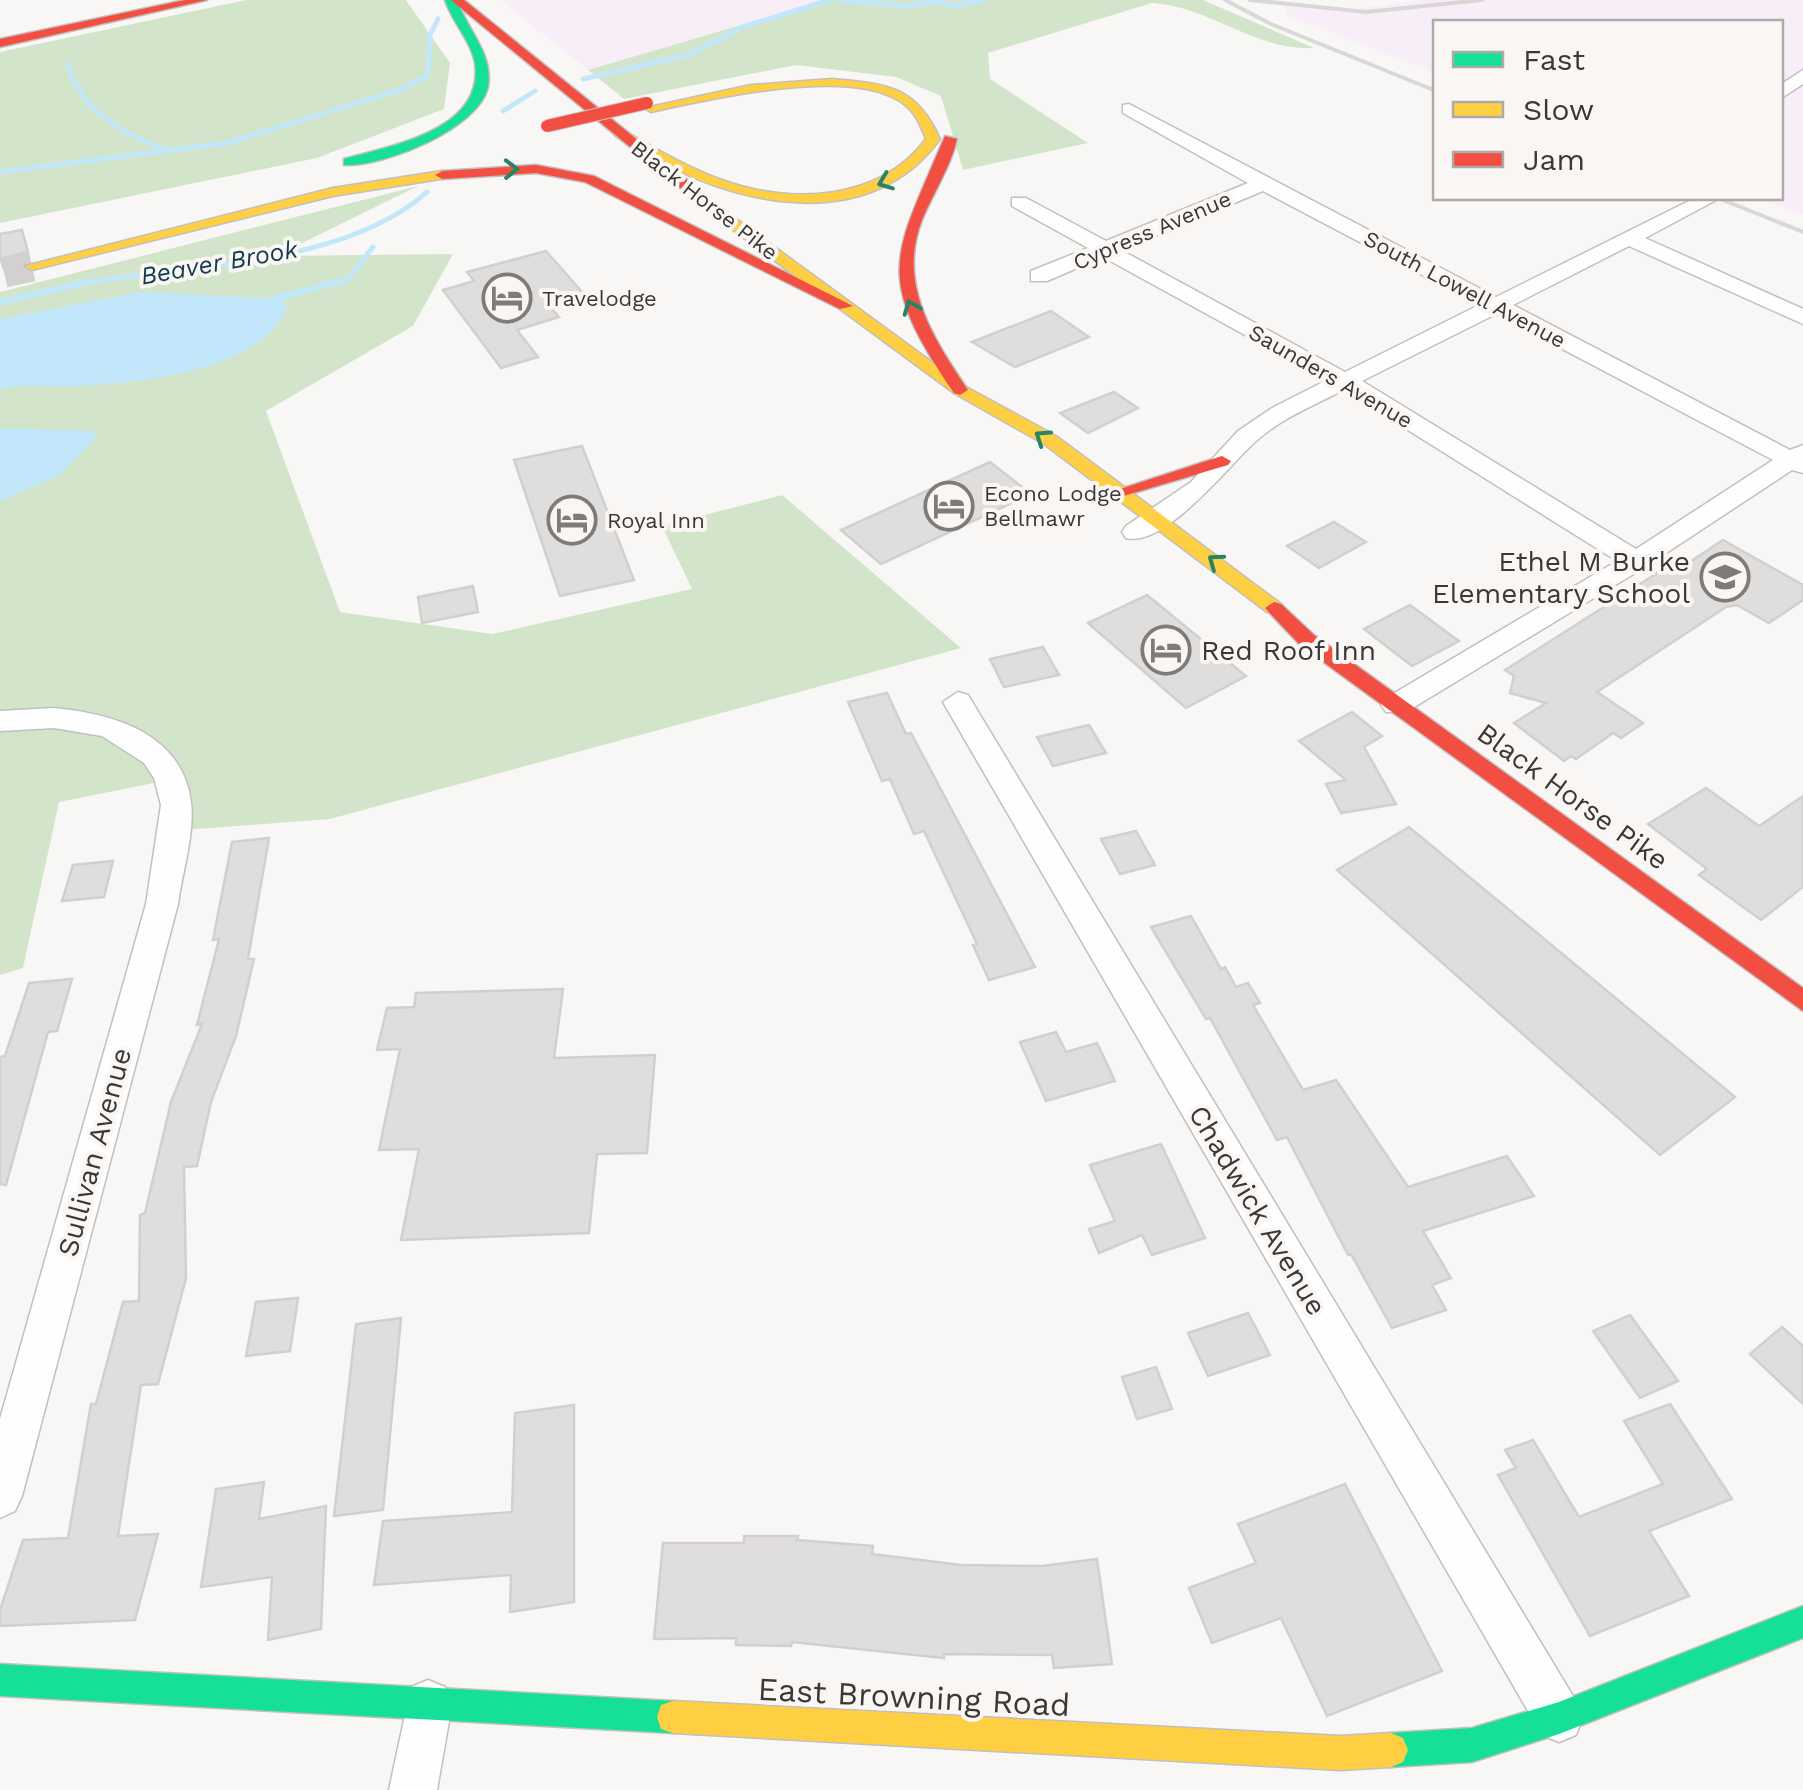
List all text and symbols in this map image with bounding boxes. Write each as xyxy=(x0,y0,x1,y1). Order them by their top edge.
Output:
legend xyxy=(1433,20,1783,200)
text: Fast xyxy=(1523,42,1586,77)
text: Slow xyxy=(1523,92,1594,127)
street label: Black Horse Pike xyxy=(627,135,783,265)
text: Jam xyxy=(1523,142,1585,177)
one-way arrow xyxy=(504,158,519,180)
one-way arrow xyxy=(877,170,894,191)
street label: Cypress Avenue xyxy=(1069,186,1235,275)
street label: South Lowell Avenue xyxy=(1360,226,1570,353)
water label: Beaver Brook xyxy=(138,234,301,291)
hotel icon: Travelodge xyxy=(481,272,533,324)
place label: Travelodge xyxy=(542,286,657,311)
one-way arrow xyxy=(903,299,923,317)
street label: Saunders Avenue xyxy=(1245,319,1417,433)
one-way arrow xyxy=(1035,431,1054,449)
hotel icon: Econo Lodge Bellmawr xyxy=(923,480,975,532)
place label: Econo Lodge Bellmawr xyxy=(984,481,1122,531)
hotel icon: Royal Inn xyxy=(546,494,598,546)
place label: Royal Inn xyxy=(607,508,705,533)
place label: Ethel M Burke Elementary School xyxy=(1432,545,1690,610)
school or university icon: Ethel M Burke Elementary School xyxy=(1699,551,1751,603)
one-way arrow xyxy=(1208,556,1226,573)
hotel icon: Red Roof Inn xyxy=(1140,624,1192,676)
place label: Red Roof Inn xyxy=(1201,634,1376,667)
street label: Black Horse Pike xyxy=(1471,716,1674,877)
street label: Sullivan Avenue xyxy=(51,1044,138,1260)
street label: Chadwick Avenue xyxy=(1182,1099,1333,1321)
street label: East Browning Road xyxy=(757,1670,1071,1724)

